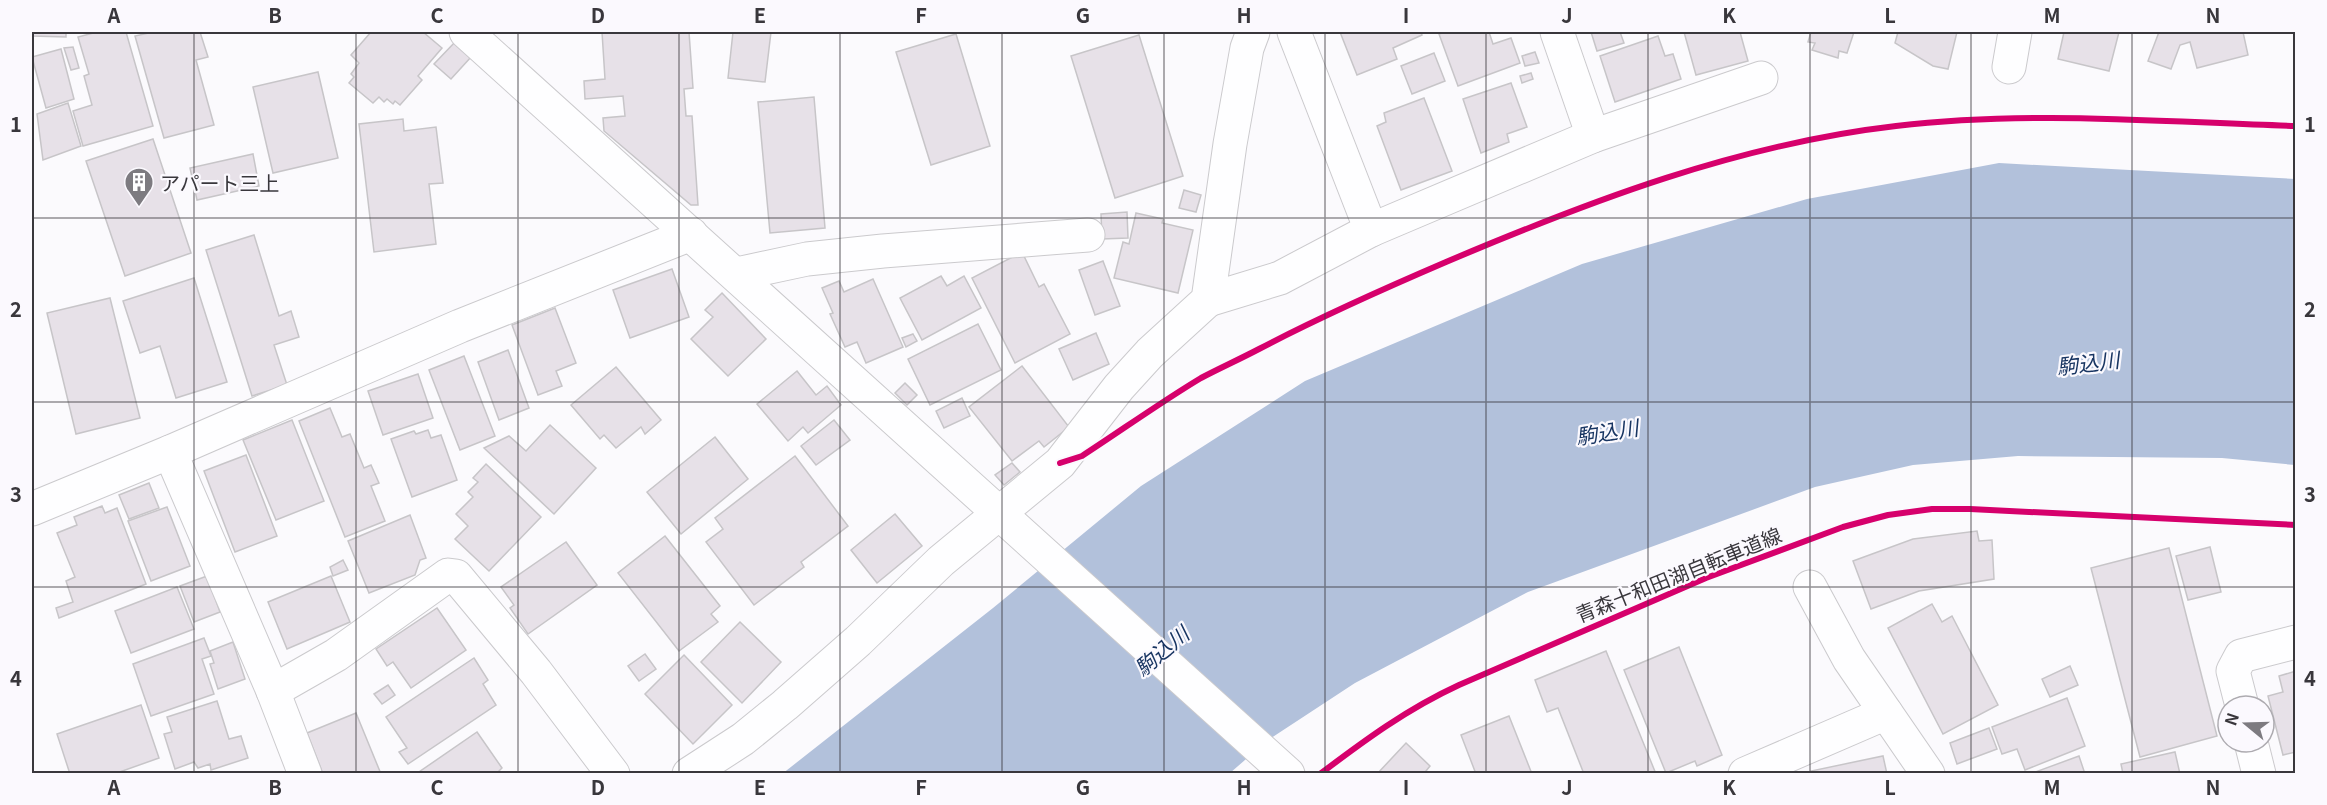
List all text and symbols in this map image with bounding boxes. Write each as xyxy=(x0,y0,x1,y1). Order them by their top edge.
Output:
text: A xyxy=(107,0,121,29)
text: B xyxy=(268,0,282,29)
text: C xyxy=(430,0,444,29)
text: D xyxy=(591,0,605,29)
text: E xyxy=(754,0,766,29)
text: F xyxy=(915,0,927,29)
text: G xyxy=(1076,0,1090,29)
text: H xyxy=(1236,0,1252,29)
text: I xyxy=(1403,0,1409,29)
text: J xyxy=(1561,0,1573,29)
text: K xyxy=(1722,0,1736,29)
text: L xyxy=(1884,0,1896,29)
text: M xyxy=(2043,0,2061,29)
text: N xyxy=(2206,0,2220,29)
text: 1 xyxy=(10,109,22,138)
text: 1 xyxy=(2304,109,2316,138)
building icon: アパート三上 xyxy=(123,166,155,208)
place label: アパート三上 xyxy=(160,168,280,197)
text: 2 xyxy=(10,294,22,323)
text: 2 xyxy=(2304,294,2316,323)
water label: 駒込川 xyxy=(2055,343,2123,381)
water label: 駒込川 xyxy=(1574,411,1642,451)
text: 3 xyxy=(10,479,22,508)
text: 3 xyxy=(2304,479,2316,508)
street label: 青森十和田湖自転車道線 xyxy=(1571,519,1785,629)
water label: 駒込川 xyxy=(1127,617,1196,682)
text: 4 xyxy=(10,663,22,692)
text: 4 xyxy=(2304,663,2316,692)
north arrow xyxy=(2216,694,2276,754)
text: N xyxy=(2218,709,2244,728)
text: A xyxy=(107,772,121,801)
text: B xyxy=(268,772,282,801)
text: C xyxy=(430,772,444,801)
text: D xyxy=(591,772,605,801)
text: E xyxy=(754,772,766,801)
text: F xyxy=(915,772,927,801)
text: G xyxy=(1076,772,1090,801)
text: H xyxy=(1236,772,1252,801)
text: I xyxy=(1403,772,1409,801)
text: J xyxy=(1561,772,1573,801)
text: K xyxy=(1722,772,1736,801)
text: L xyxy=(1884,772,1896,801)
text: M xyxy=(2043,772,2061,801)
text: N xyxy=(2206,772,2220,801)

